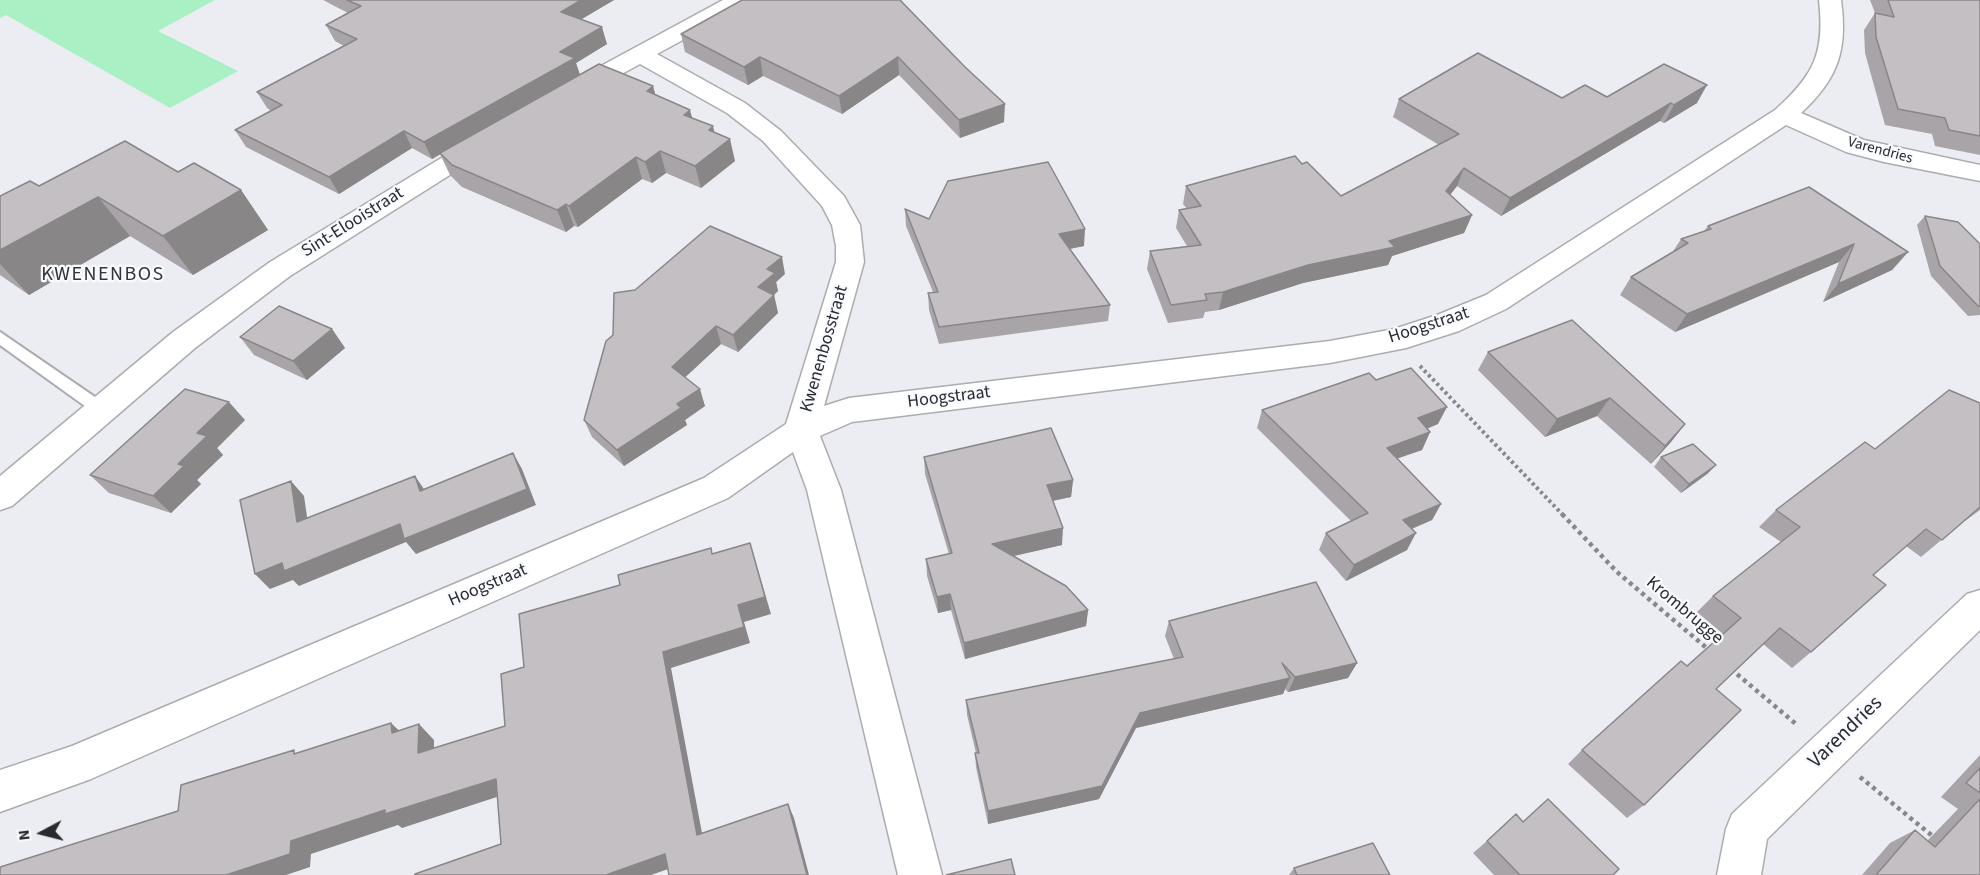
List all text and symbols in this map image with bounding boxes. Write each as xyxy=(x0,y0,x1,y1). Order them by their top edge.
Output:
street label: Varendries xyxy=(1846,134,1914,168)
street label: Sint-Elooistraat xyxy=(298,183,408,263)
district label: KWENENBOS xyxy=(41,264,165,288)
street label: Kwenenbosstraat xyxy=(797,283,853,415)
street label: Hoogstraat xyxy=(1386,303,1472,349)
street label: Hoogstraat xyxy=(906,382,992,414)
street label: Hoogstraat xyxy=(445,560,531,612)
street label: Krombrugge xyxy=(1641,573,1727,649)
street label: Varendries xyxy=(1804,692,1888,774)
north arrow xyxy=(12,803,72,863)
text: N xyxy=(13,829,36,842)

